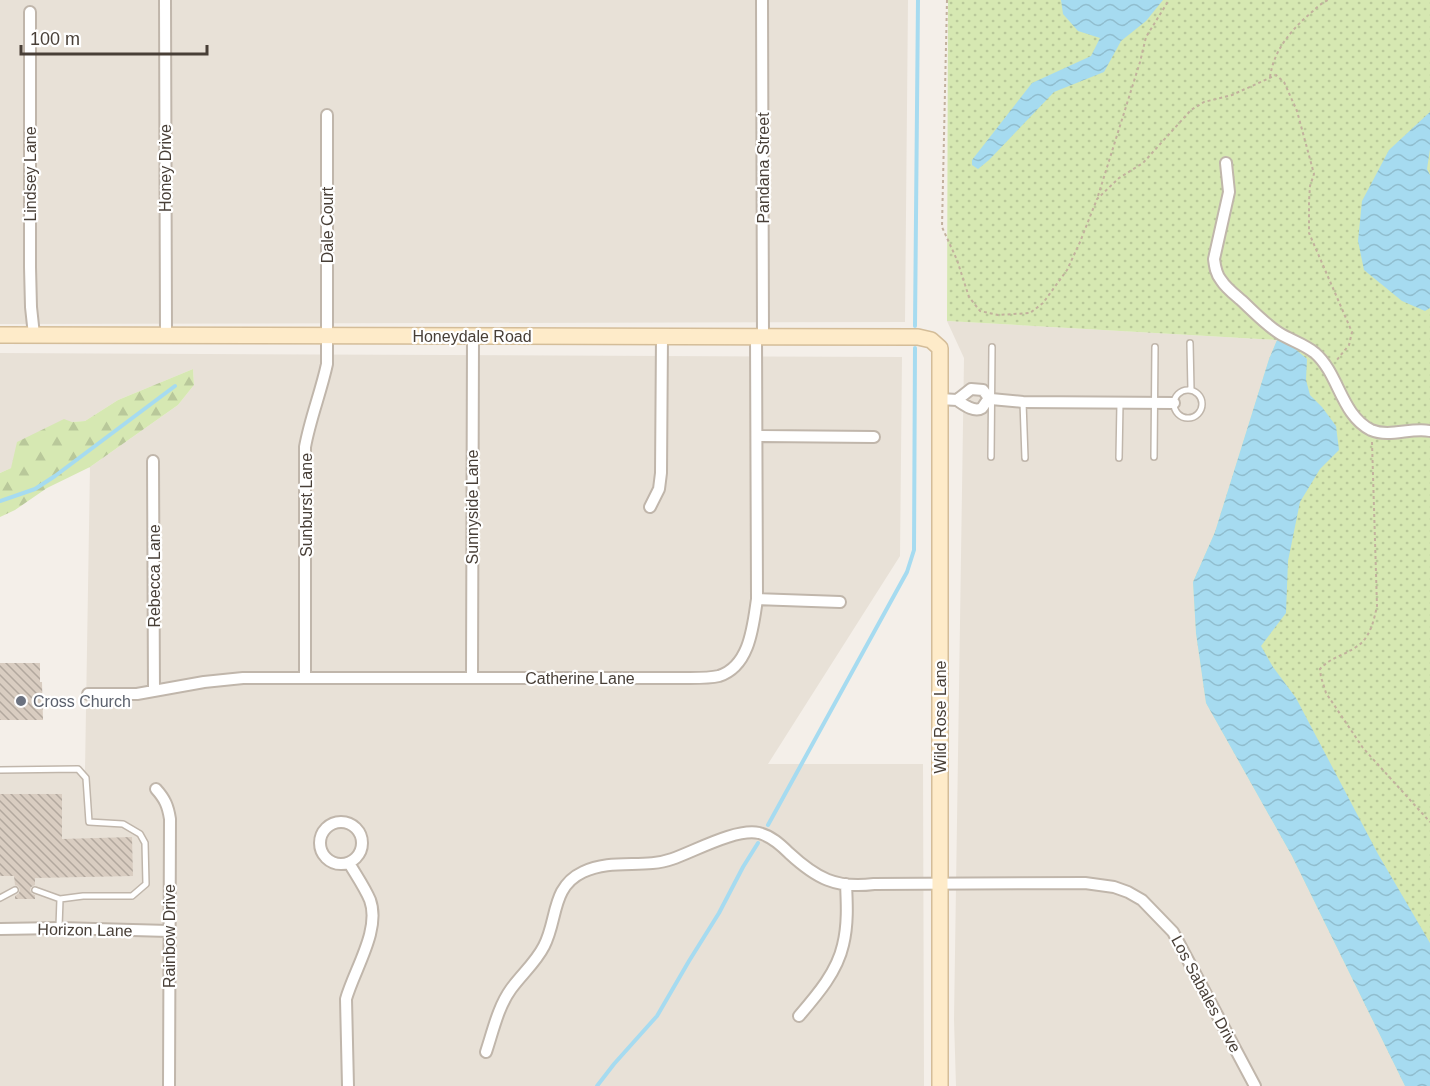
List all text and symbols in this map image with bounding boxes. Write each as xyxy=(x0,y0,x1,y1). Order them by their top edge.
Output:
scale bar xyxy=(21,18,207,56)
text: 100 m xyxy=(30,29,80,49)
street label: Pandana Street xyxy=(755,112,772,224)
street label: Honey Drive xyxy=(157,124,174,212)
street label: Lindsey Lane xyxy=(22,126,39,222)
street label: Dale Court xyxy=(319,186,336,263)
street label: Honeydale Road xyxy=(412,328,532,345)
street label: Sunnyside Lane xyxy=(464,450,481,564)
street label: Sunburst Lane xyxy=(298,453,315,557)
street label: Rebecca Lane xyxy=(146,524,163,628)
street label: Wild Rose Lane xyxy=(932,660,949,773)
street label: Catherine Lane xyxy=(525,670,635,687)
place label: Cross Church xyxy=(33,693,131,710)
marker: Cross Church xyxy=(14,694,28,708)
street label: Rainbow Drive xyxy=(161,884,178,988)
street label: Horizon Lane xyxy=(37,921,133,939)
street label: Los Sabales Drive xyxy=(1168,933,1244,1055)

